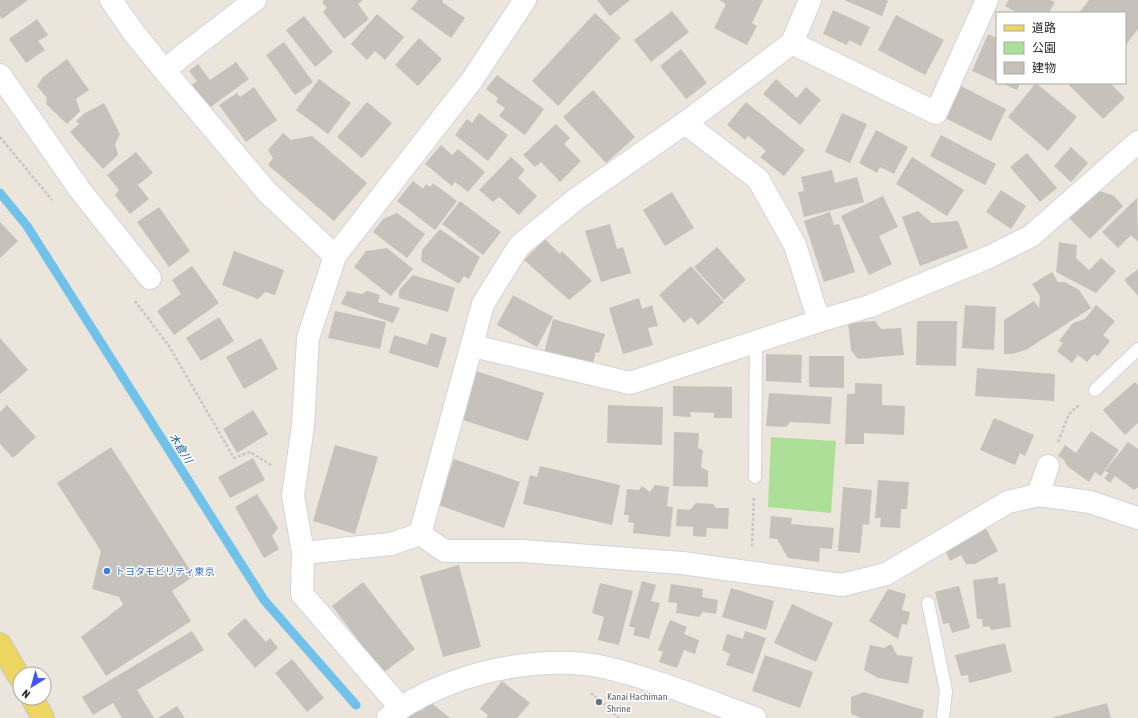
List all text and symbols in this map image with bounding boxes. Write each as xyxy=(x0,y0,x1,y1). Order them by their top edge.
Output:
legend xyxy=(996,12,1126,84)
text: 道路 xyxy=(1032,21,1056,35)
text: 公園 xyxy=(1032,41,1056,55)
text: 建物 xyxy=(1032,61,1056,75)
water label: 木倉川 xyxy=(167,431,195,466)
marker: トヨタモビリティ東京 xyxy=(102,566,112,576)
place label: トヨタモビリティ東京 xyxy=(115,566,214,577)
north arrow xyxy=(12,666,52,706)
text: N xyxy=(20,687,32,701)
place label: Kanai Hachiman Shrine xyxy=(607,691,668,714)
marker: Kanai Hachiman Shrine xyxy=(594,697,604,707)

